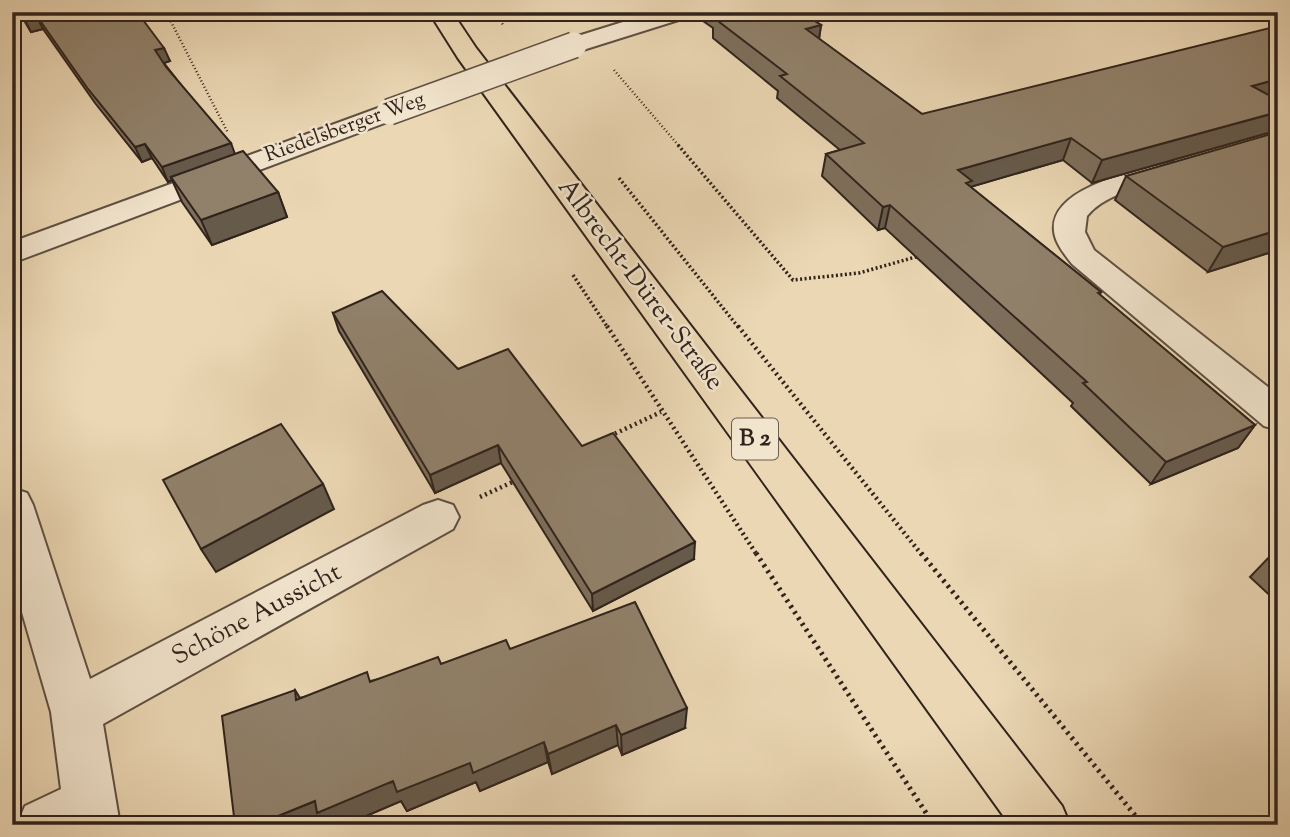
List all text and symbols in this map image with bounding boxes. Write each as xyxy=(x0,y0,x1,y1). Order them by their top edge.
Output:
street label: Riedelsberger Weg xyxy=(261,85,429,171)
street label: Albrecht-Dürer-Straße xyxy=(548,171,732,399)
road number: B 2 xyxy=(732,418,778,460)
street label: Schöne Aussicht xyxy=(166,555,349,675)

